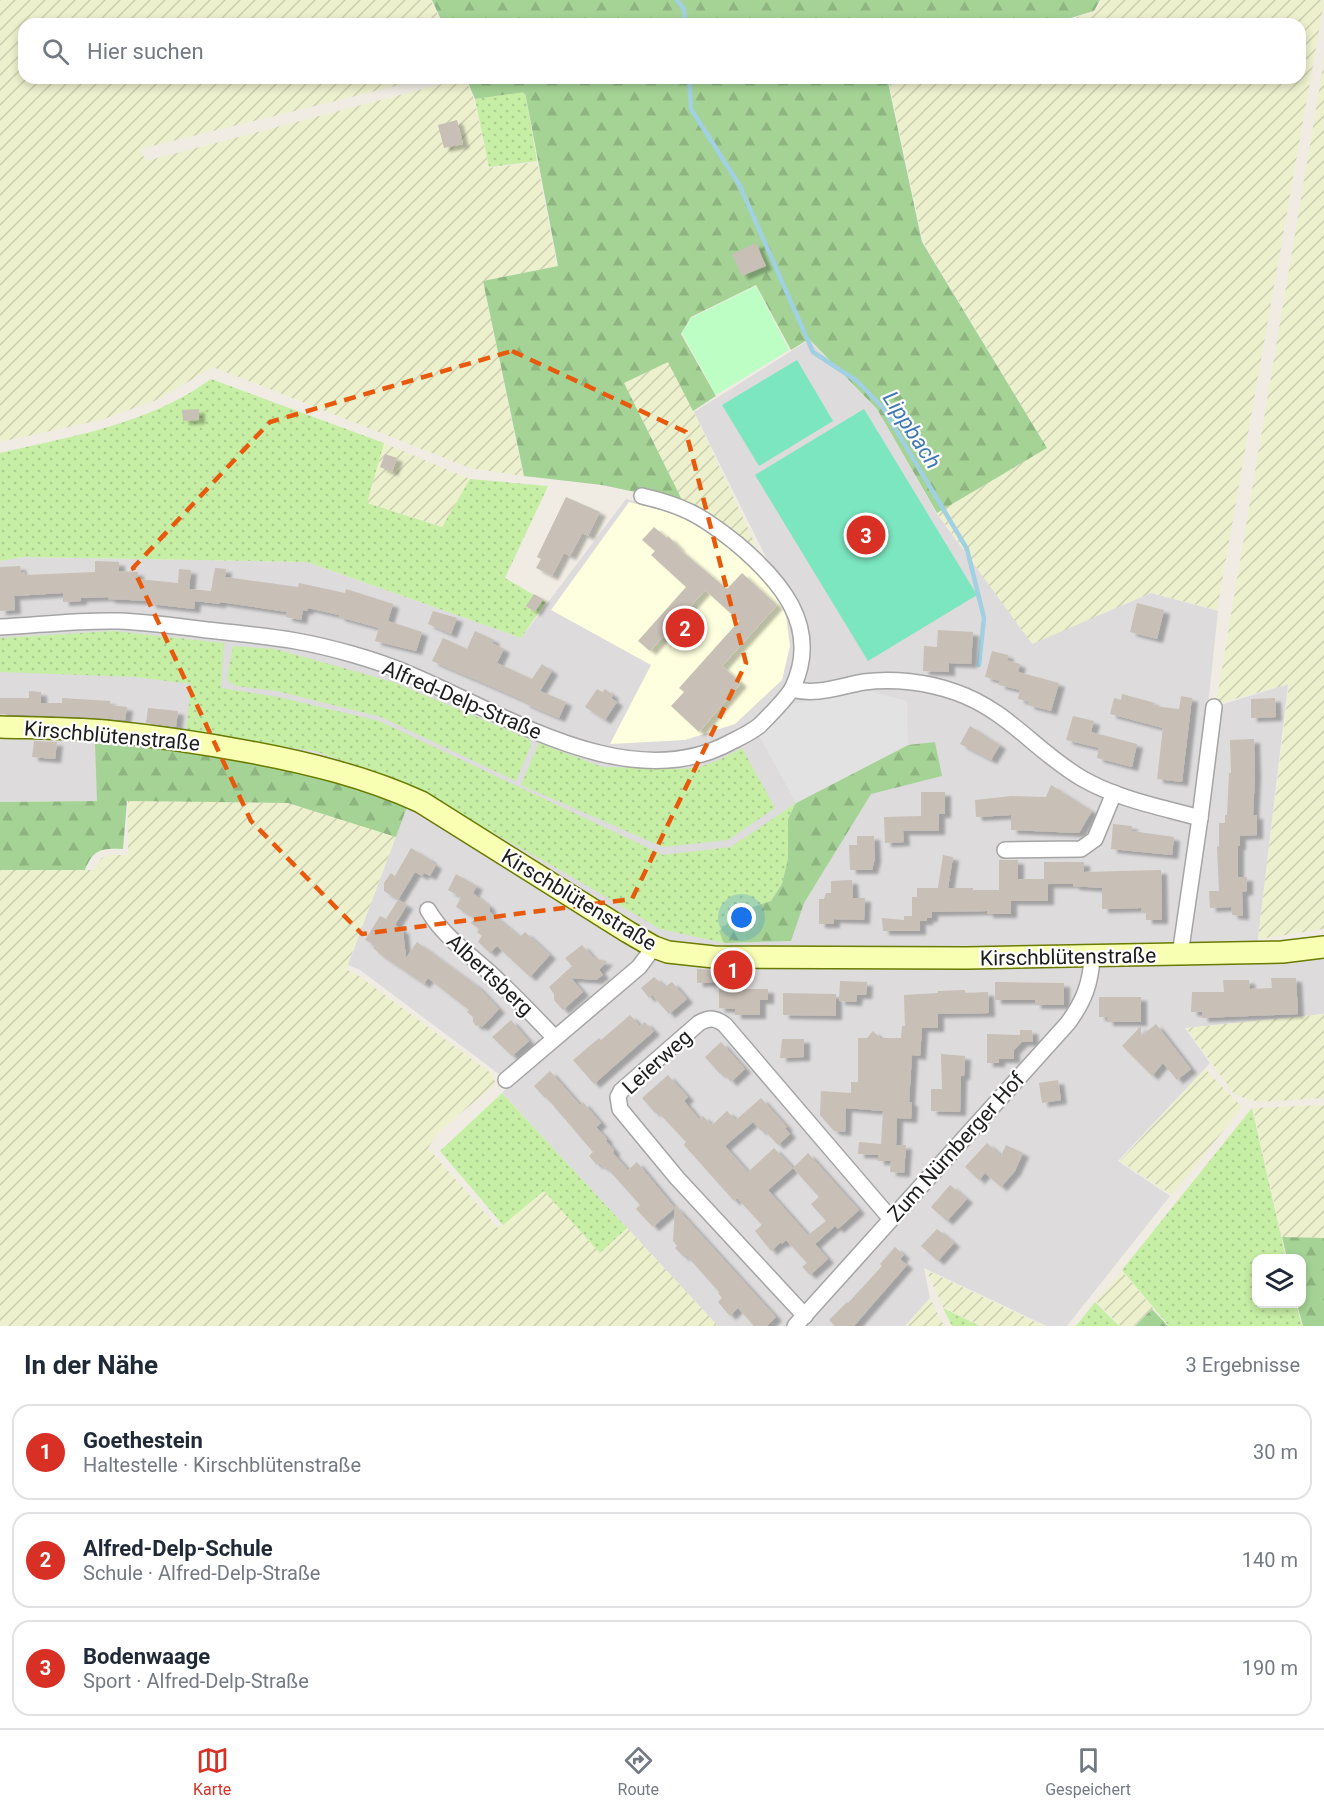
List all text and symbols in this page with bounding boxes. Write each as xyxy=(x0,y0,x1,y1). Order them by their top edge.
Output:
search box xyxy=(18,18,1306,84)
icon: search xyxy=(39,35,72,68)
text: Hier suchen xyxy=(87,39,204,64)
water label: Lippbach xyxy=(878,387,946,473)
pin: 3 xyxy=(846,512,886,558)
pin: 2 xyxy=(666,606,704,650)
street label: Alfred-Delp-Straße xyxy=(379,656,545,744)
street label: Kirschblütenstraße xyxy=(23,716,201,756)
street label: Kirschblütenstraße xyxy=(497,844,661,956)
your location xyxy=(727,903,756,932)
street label: Albertsberg xyxy=(442,929,538,1021)
street label: Kirschblütenstraße xyxy=(980,943,1156,971)
pin: 1 xyxy=(714,948,752,992)
street label: Leierweg xyxy=(618,1025,696,1099)
street label: Zum Nürnberger Hof xyxy=(883,1067,1030,1226)
map controls xyxy=(1252,1254,1306,1308)
button: layers xyxy=(1252,1254,1306,1308)
text: In der Nähe xyxy=(24,1350,158,1380)
text: 3 Ergebnisse xyxy=(1186,1353,1300,1377)
text: Goethestein xyxy=(83,1428,203,1453)
text: 1 xyxy=(40,1440,51,1464)
text: 30 m xyxy=(1253,1440,1298,1464)
text: Haltestelle · Kirschblütenstraße xyxy=(83,1453,361,1477)
text: Alfred-Delp-Schule xyxy=(83,1536,273,1561)
text: 2 xyxy=(40,1548,51,1572)
text: 140 m xyxy=(1242,1548,1298,1572)
text: Schule · Alfred-Delp-Straße xyxy=(83,1561,320,1585)
text: Bodenwaage xyxy=(83,1644,210,1669)
text: 3 xyxy=(40,1656,51,1680)
text: 190 m xyxy=(1242,1656,1298,1680)
text: Sport · Alfred-Delp-Straße xyxy=(83,1669,309,1693)
tab: Karte xyxy=(193,1744,231,1799)
tab: Route xyxy=(618,1744,659,1799)
tab: Gespeichert xyxy=(1045,1744,1131,1799)

